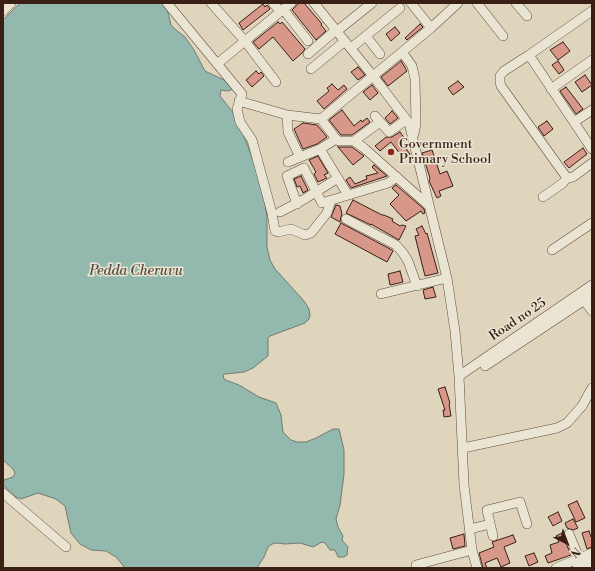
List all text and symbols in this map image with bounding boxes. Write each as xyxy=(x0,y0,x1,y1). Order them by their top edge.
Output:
place label: Government Primary School xyxy=(399,137,491,168)
marker: Government Primary School xyxy=(386,147,396,157)
water label: Pedda Cheruvu xyxy=(89,264,183,280)
street label: Road no 25 xyxy=(487,295,549,345)
north arrow xyxy=(547,523,587,563)
text: N xyxy=(567,544,583,560)

